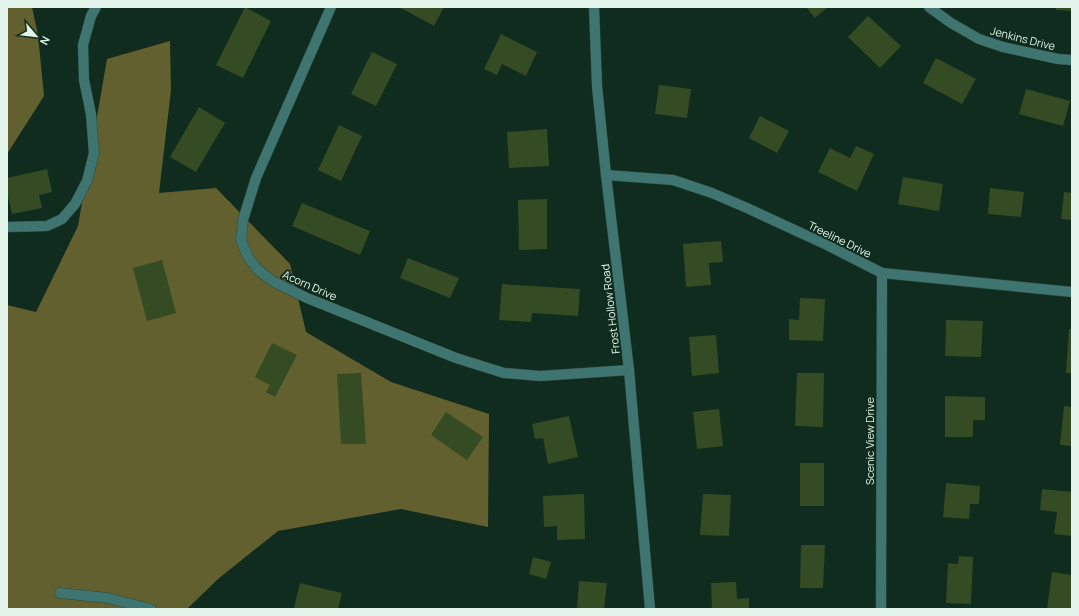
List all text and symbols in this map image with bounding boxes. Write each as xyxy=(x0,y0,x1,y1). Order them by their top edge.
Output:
north arrow xyxy=(16,16,56,56)
street label: Jenkins Drive xyxy=(989,23,1057,53)
text: N xyxy=(37,34,54,48)
street label: Treeline Drive xyxy=(806,217,875,261)
street label: Frost Hollow Road xyxy=(597,263,623,355)
street label: Acorn Drive xyxy=(281,266,340,304)
street label: Scenic View Drive xyxy=(862,396,877,485)

